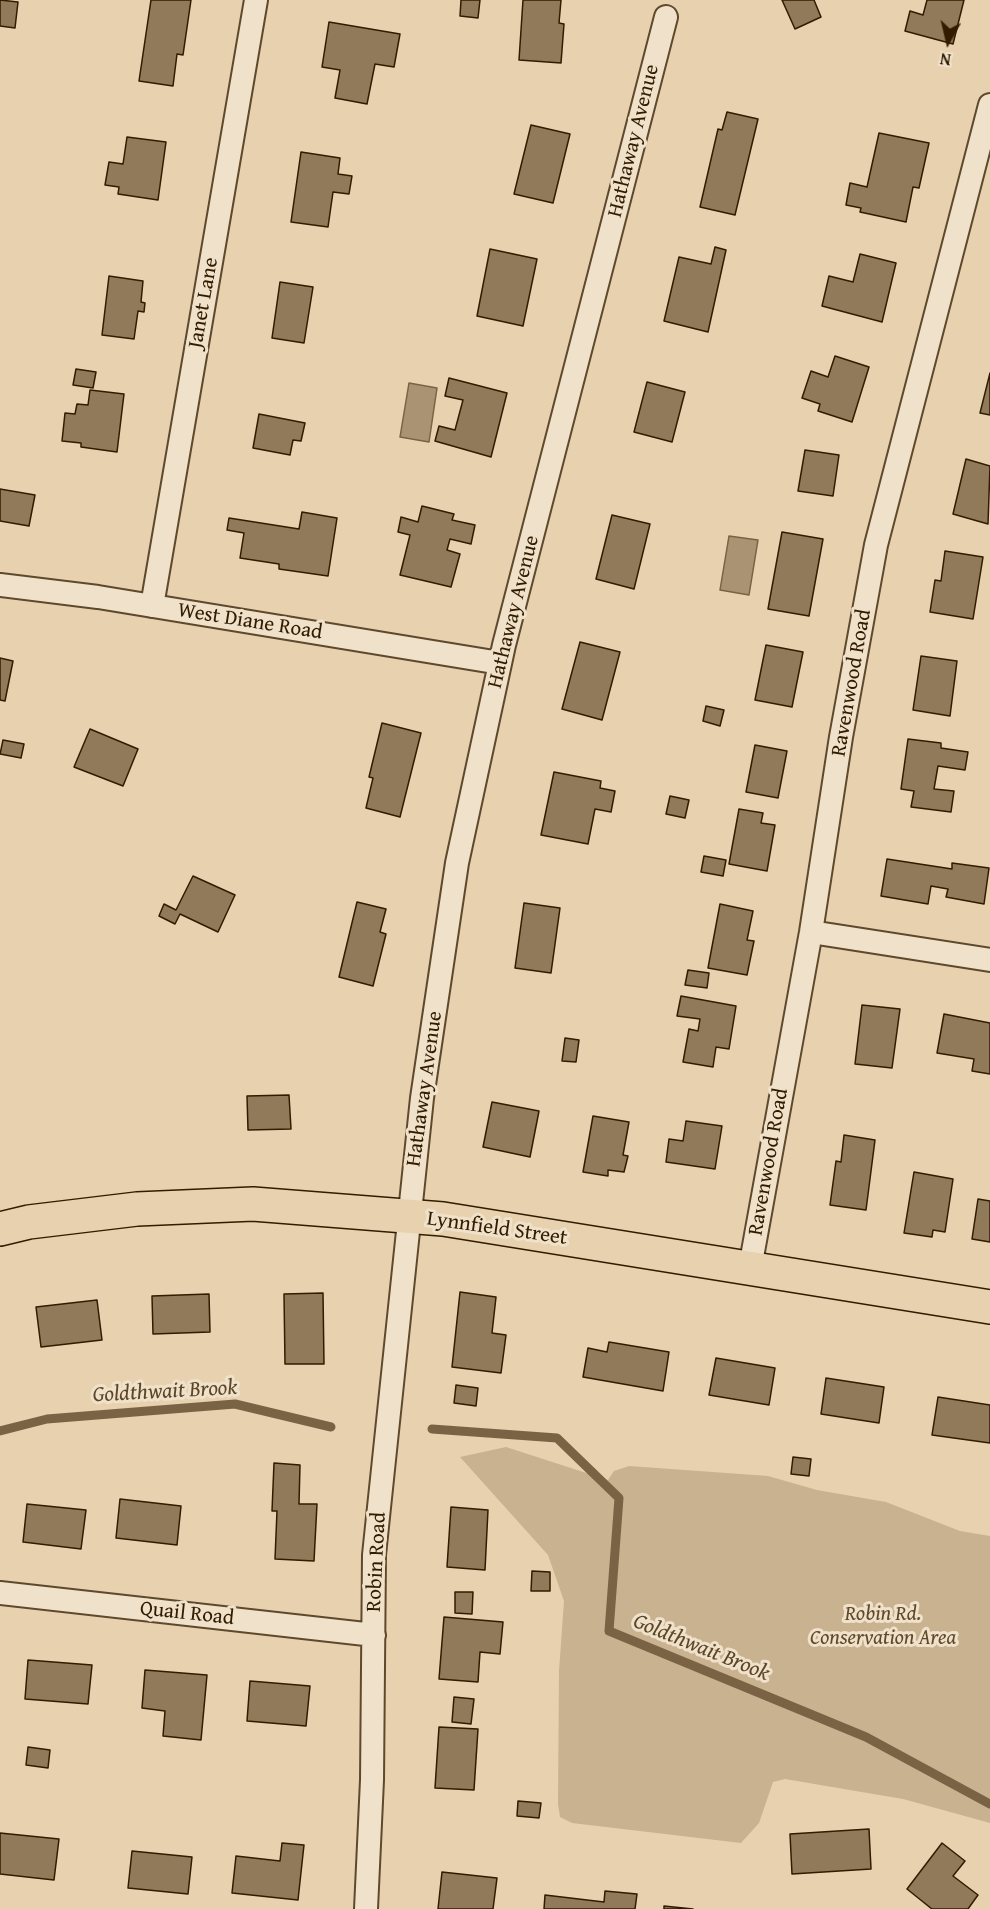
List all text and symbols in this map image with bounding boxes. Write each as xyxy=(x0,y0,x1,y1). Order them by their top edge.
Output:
north arrow xyxy=(918,12,978,72)
text: N xyxy=(939,47,952,72)
street label: Hathaway Avenue xyxy=(603,62,665,220)
street label: Janet Lane xyxy=(184,255,224,351)
street label: Hathaway Avenue xyxy=(483,533,545,691)
street label: West Diane Road xyxy=(176,598,324,646)
street label: Ravenwood Road xyxy=(827,607,877,759)
street label: Hathaway Avenue xyxy=(402,1010,448,1168)
street label: Ravenwood Road xyxy=(744,1086,794,1238)
street label: Lynnfield Street xyxy=(425,1207,569,1251)
water label: Goldthwait Brook xyxy=(92,1375,238,1409)
street label: Robin Road xyxy=(362,1511,392,1613)
street label: Quail Road xyxy=(139,1597,235,1631)
park label: Robin Rd. Conservation Area xyxy=(810,1602,956,1652)
water label: Goldthwait Brook xyxy=(629,1609,773,1687)

